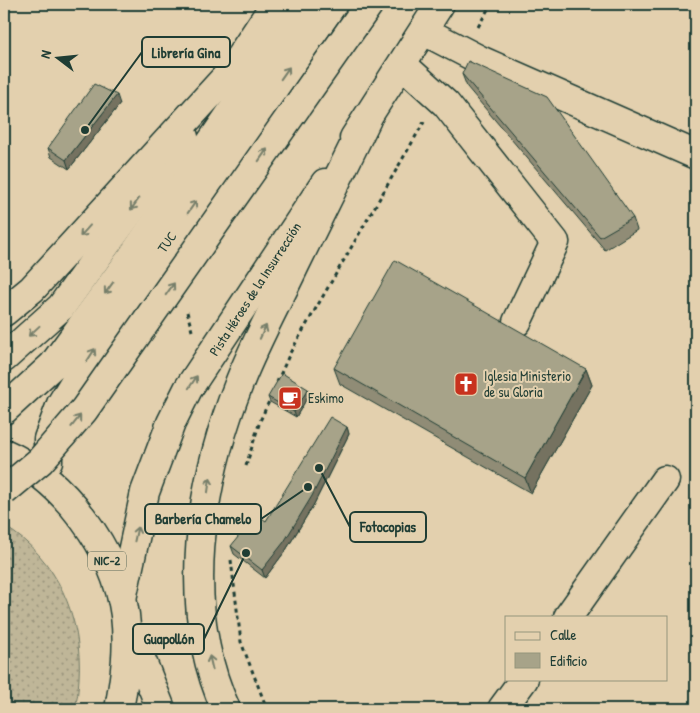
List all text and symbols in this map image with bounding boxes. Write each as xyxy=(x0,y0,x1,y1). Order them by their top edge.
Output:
north arrow xyxy=(32,32,82,82)
callout: Librería Gina xyxy=(142,37,230,67)
text: Librería Gina xyxy=(152,42,220,63)
text: N xyxy=(35,48,55,60)
one-way arrow xyxy=(280,66,290,80)
one-way arrow xyxy=(258,149,268,163)
one-way arrow xyxy=(130,197,140,211)
one-way arrow xyxy=(187,200,197,214)
street label: Pista Héroes de la Insurrección xyxy=(204,218,305,359)
one-way arrow xyxy=(79,224,91,237)
street label: TUC xyxy=(153,227,181,256)
one-way arrow xyxy=(104,281,114,295)
one-way arrow xyxy=(165,282,175,296)
one-way arrow xyxy=(28,325,41,337)
one-way arrow xyxy=(258,325,268,340)
one-way arrow xyxy=(86,349,96,363)
place label: Iglesia Ministerio de su Gloria xyxy=(484,366,571,401)
church icon: Iglesia Ministerio de su Gloria xyxy=(453,371,479,397)
one-way arrow xyxy=(188,376,198,390)
cafe icon: Eskimo xyxy=(277,385,303,411)
place label: Eskimo xyxy=(308,388,344,407)
one-way arrow xyxy=(71,414,81,428)
one-way arrow xyxy=(204,477,214,493)
callout: Barbería Chamelo xyxy=(145,504,261,534)
text: Barbería Chamelo xyxy=(155,508,251,529)
callout: Fotocopias xyxy=(350,512,426,542)
text: Fotocopias xyxy=(359,516,416,538)
one-way arrow xyxy=(132,526,141,542)
road number: NIC-2 xyxy=(88,552,126,570)
legend xyxy=(505,616,668,680)
callout: Guapollón xyxy=(133,624,204,654)
text: Calle xyxy=(550,624,577,645)
text: Guapollón xyxy=(144,628,195,650)
text: Edificio xyxy=(550,650,587,671)
one-way arrow xyxy=(206,655,215,671)

